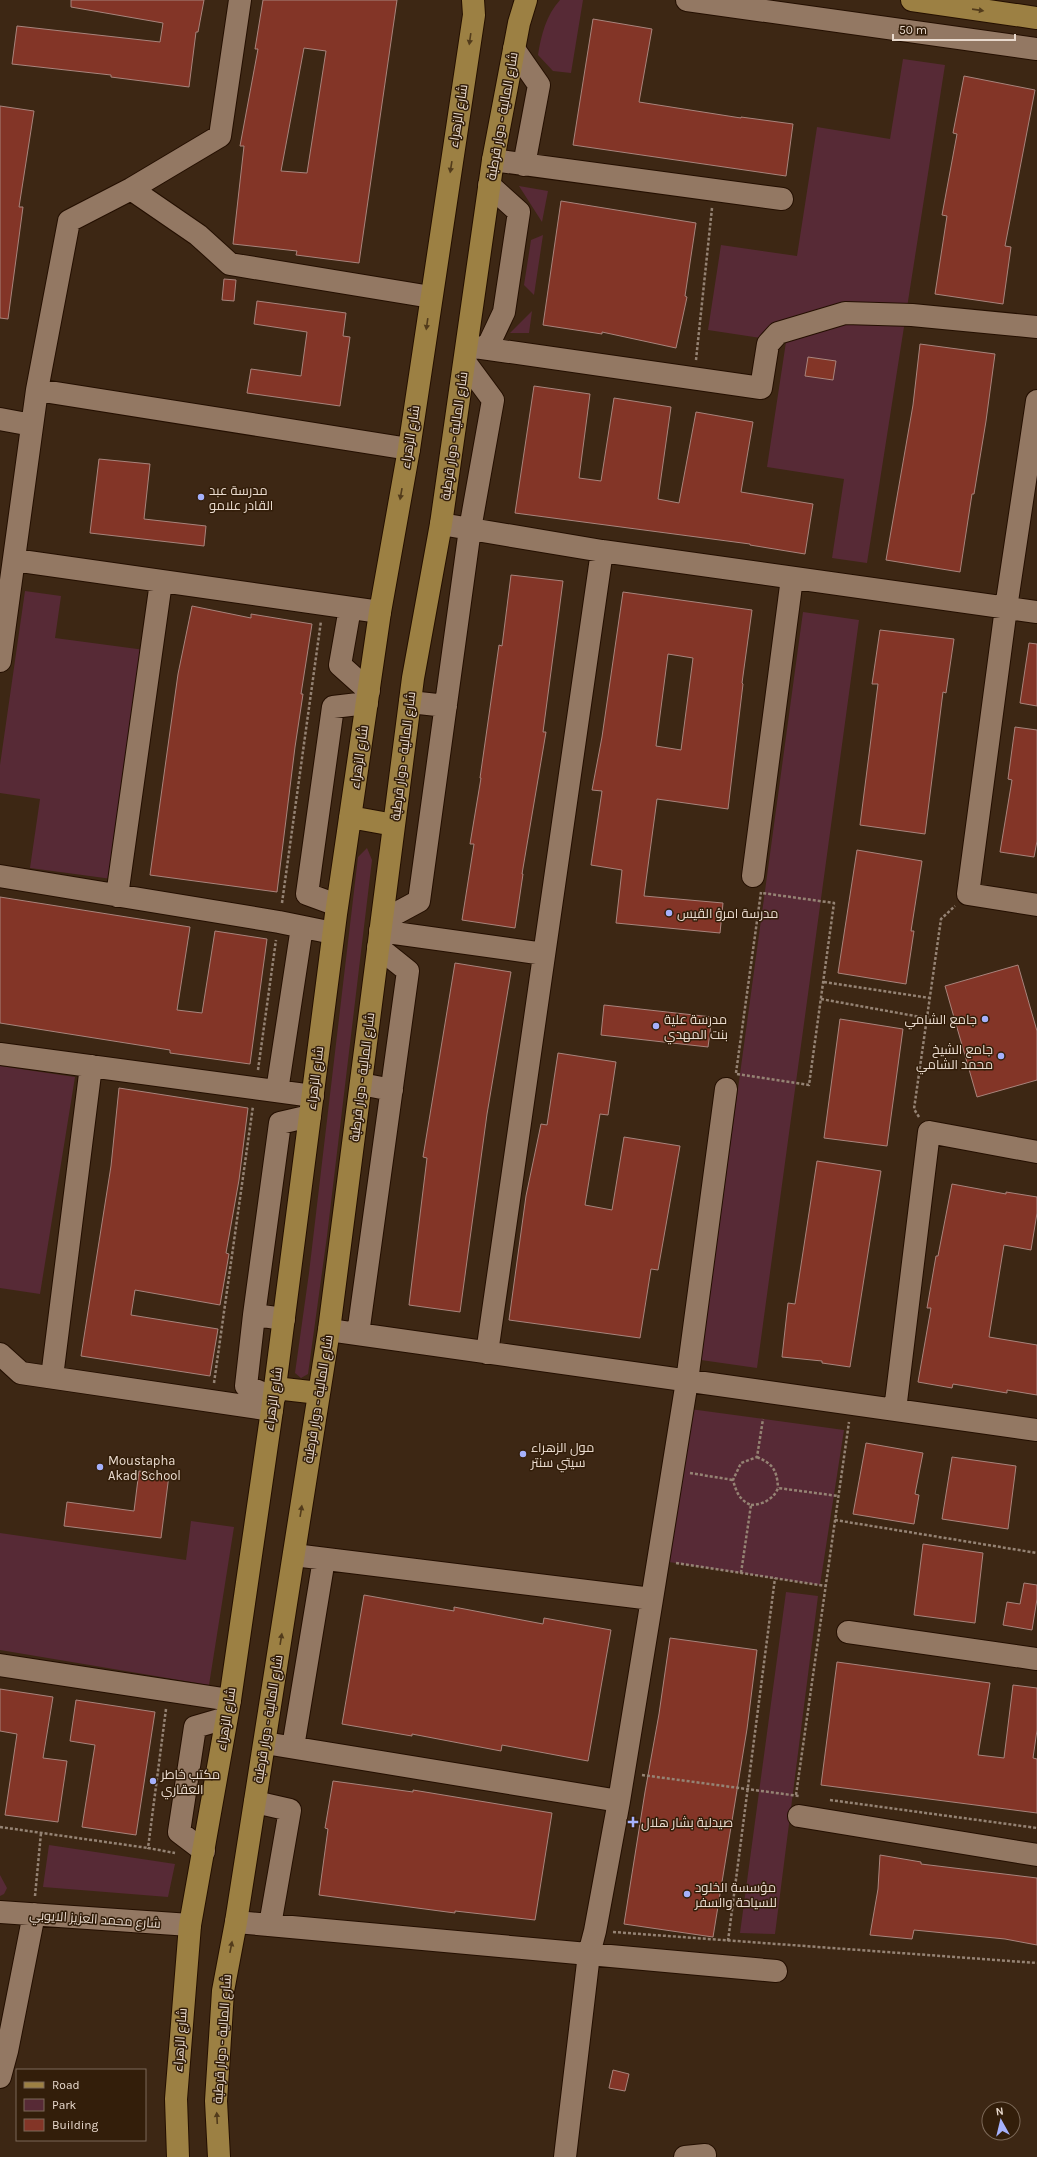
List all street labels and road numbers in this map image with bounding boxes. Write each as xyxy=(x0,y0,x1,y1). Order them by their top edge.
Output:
street label: شارع المالية - دوار قرطبة xyxy=(483,51,522,181)
street label: شارع الزهراء xyxy=(446,83,471,149)
street label: شارع المالية - دوار قرطبة xyxy=(438,371,471,501)
street label: شارع الزهراء xyxy=(398,404,423,470)
street label: شارع المالية - دوار قرطبة xyxy=(388,691,419,821)
street label: شارع الزهراء xyxy=(347,724,372,790)
street label: شارع المالية - دوار قرطبة xyxy=(347,1012,378,1142)
street label: شارع الزهراء xyxy=(304,1045,327,1111)
street label: شارع المالية - دوار قرطبة xyxy=(300,1334,337,1464)
street label: شارع الزهراء xyxy=(261,1366,286,1432)
street label: شارع المالية - دوار قرطبة xyxy=(250,1654,287,1784)
street label: شارع الزهراء xyxy=(214,1686,239,1752)
street label: شارع محمد العزيز الايوبي xyxy=(29,1907,161,1934)
street label: شارع المالية - دوار قرطبة xyxy=(210,1974,235,2104)
street label: شارع الزهراء xyxy=(170,2008,191,2073)

